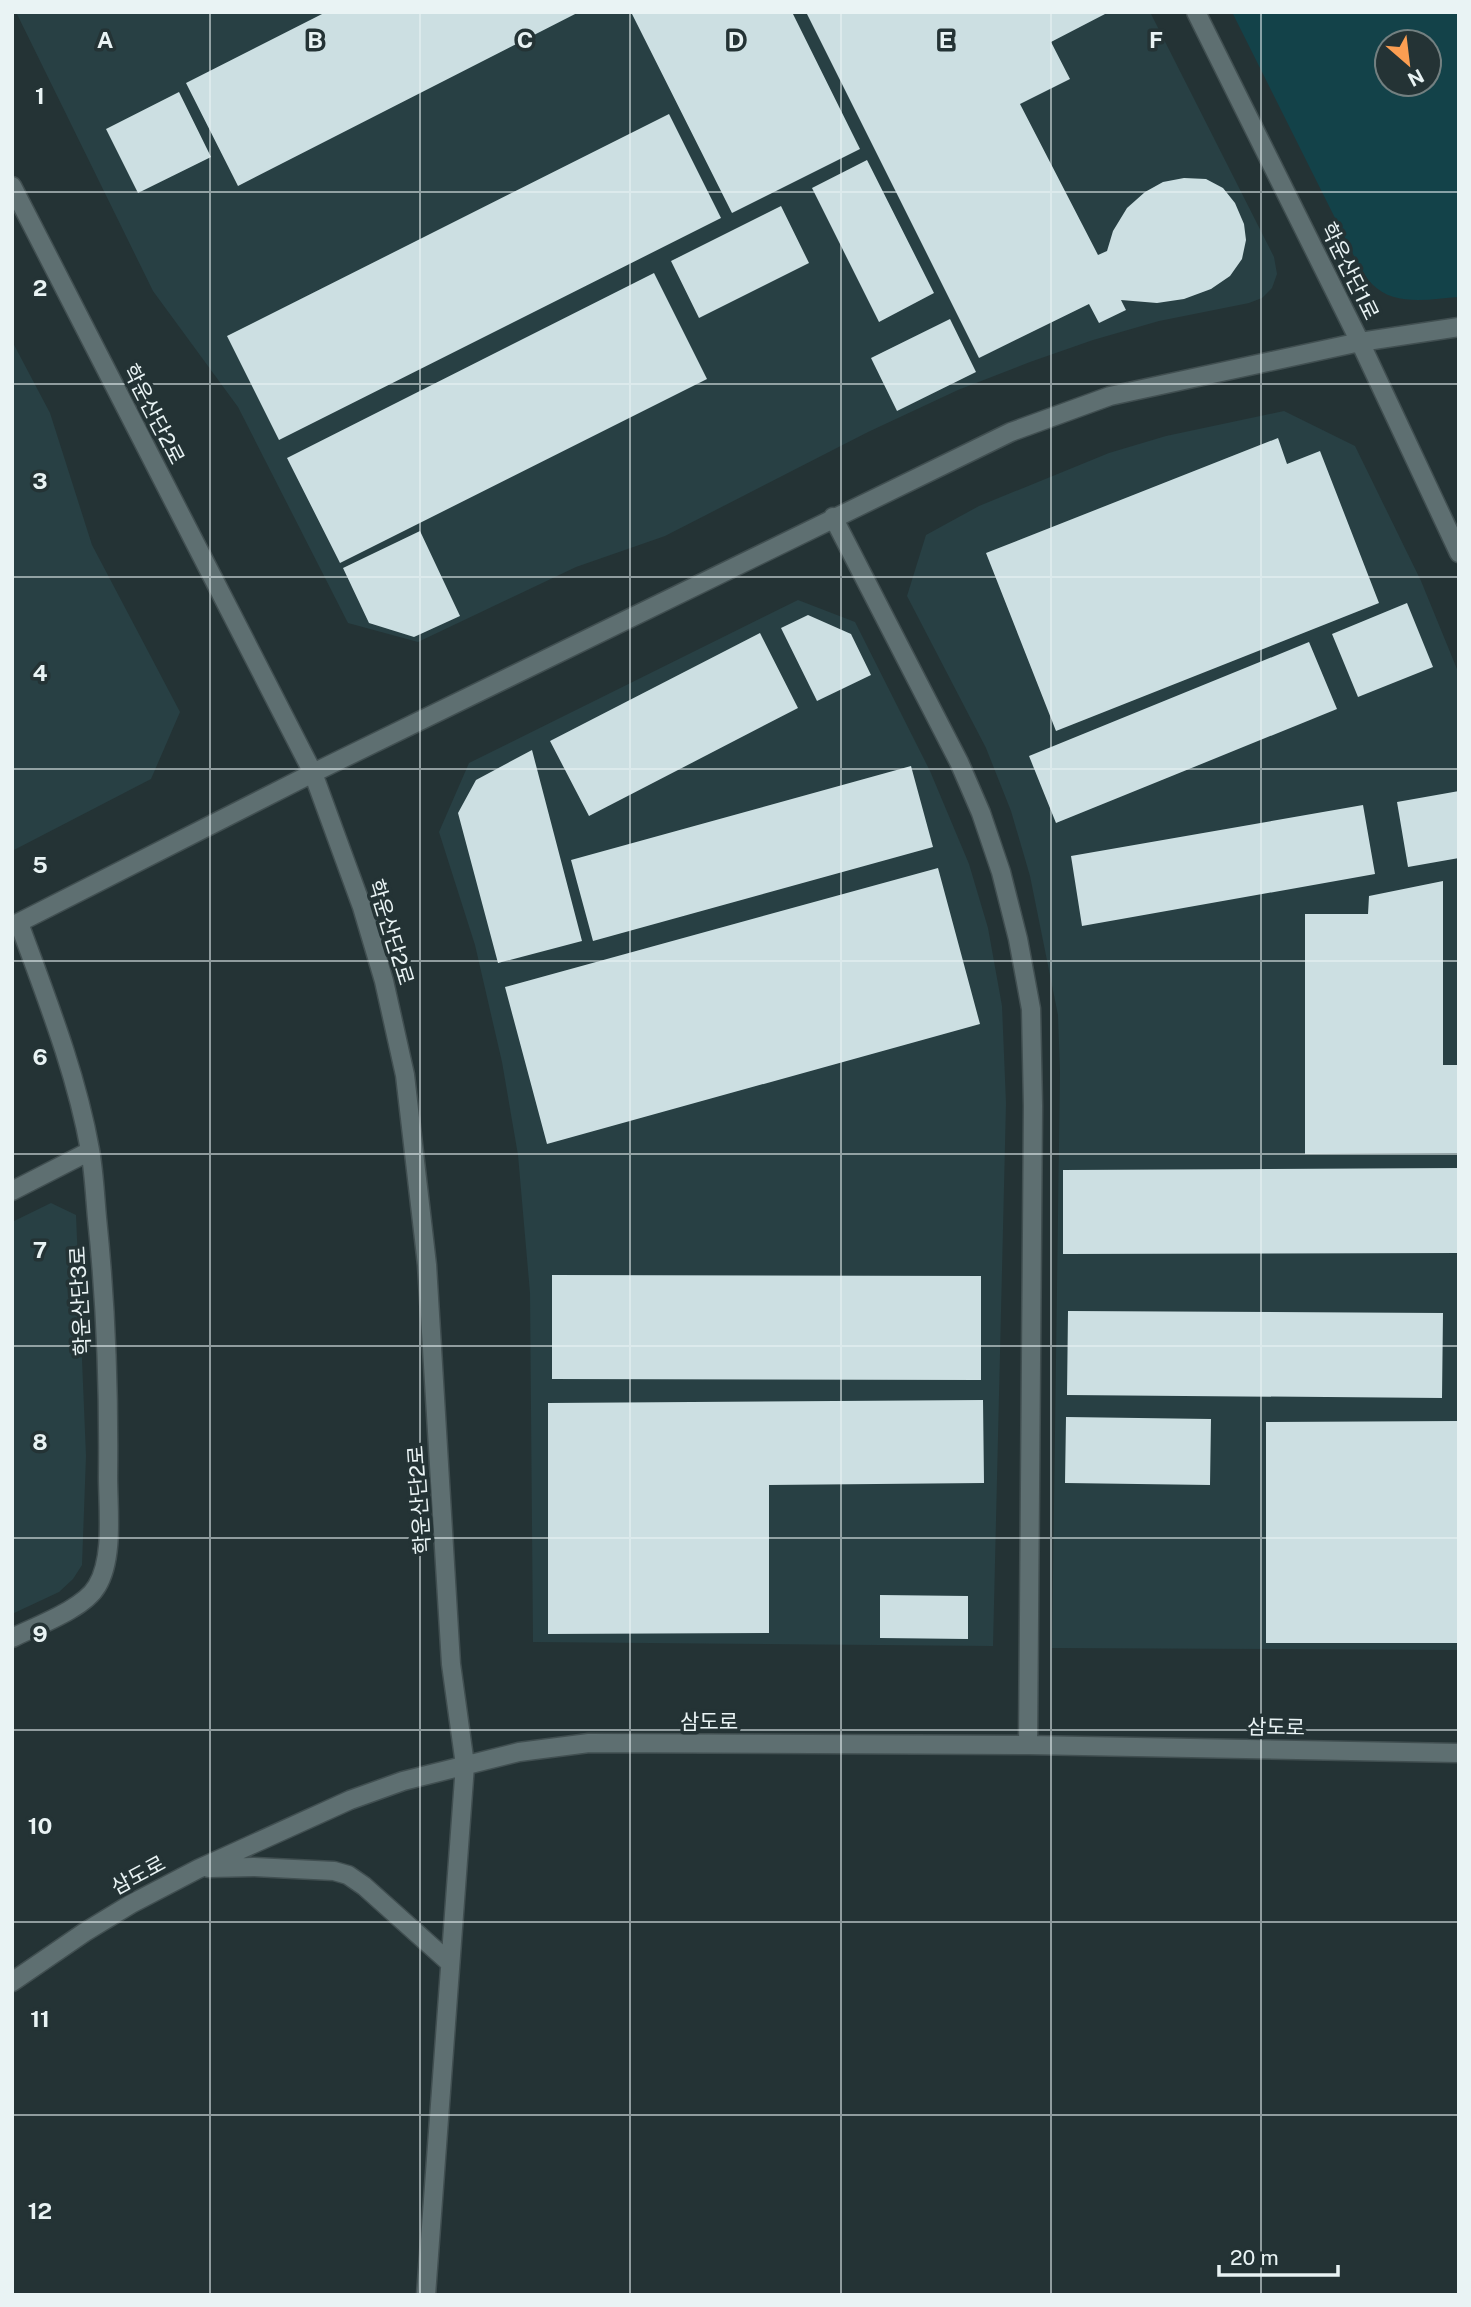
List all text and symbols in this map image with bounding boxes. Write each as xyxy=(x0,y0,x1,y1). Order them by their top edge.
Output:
text: A xyxy=(97,26,114,53)
text: B xyxy=(307,26,323,53)
text: C xyxy=(517,26,533,53)
text: D xyxy=(728,26,744,53)
text: E xyxy=(939,26,953,53)
text: F xyxy=(1149,26,1163,53)
north arrow xyxy=(1373,28,1443,98)
text: N xyxy=(1404,65,1428,91)
text: 1 xyxy=(35,82,45,109)
street label: 학운산단1로 xyxy=(1316,218,1384,324)
text: 2 xyxy=(33,274,47,301)
street label: 학운산단2로 xyxy=(118,360,190,468)
text: 3 xyxy=(32,467,48,494)
text: 4 xyxy=(32,659,48,686)
text: 5 xyxy=(32,851,48,878)
street label: 학운산단2로 xyxy=(363,876,419,988)
text: 6 xyxy=(32,1043,48,1070)
text: 7 xyxy=(33,1236,47,1263)
street label: 학운산단3로 xyxy=(65,1245,95,1357)
text: 8 xyxy=(32,1428,48,1455)
street label: 학운산단2로 xyxy=(403,1445,435,1555)
text: 9 xyxy=(32,1620,48,1647)
street label: 삼도로 xyxy=(680,1709,738,1734)
street label: 삼도로 xyxy=(1247,1714,1305,1740)
text: 10 xyxy=(28,1812,52,1839)
street label: 삼도로 xyxy=(107,1850,169,1900)
text: 11 xyxy=(30,2005,50,2032)
text: 12 xyxy=(28,2197,52,2224)
scale bar xyxy=(1219,2234,1338,2278)
text: 20 m xyxy=(1230,2245,1279,2270)

